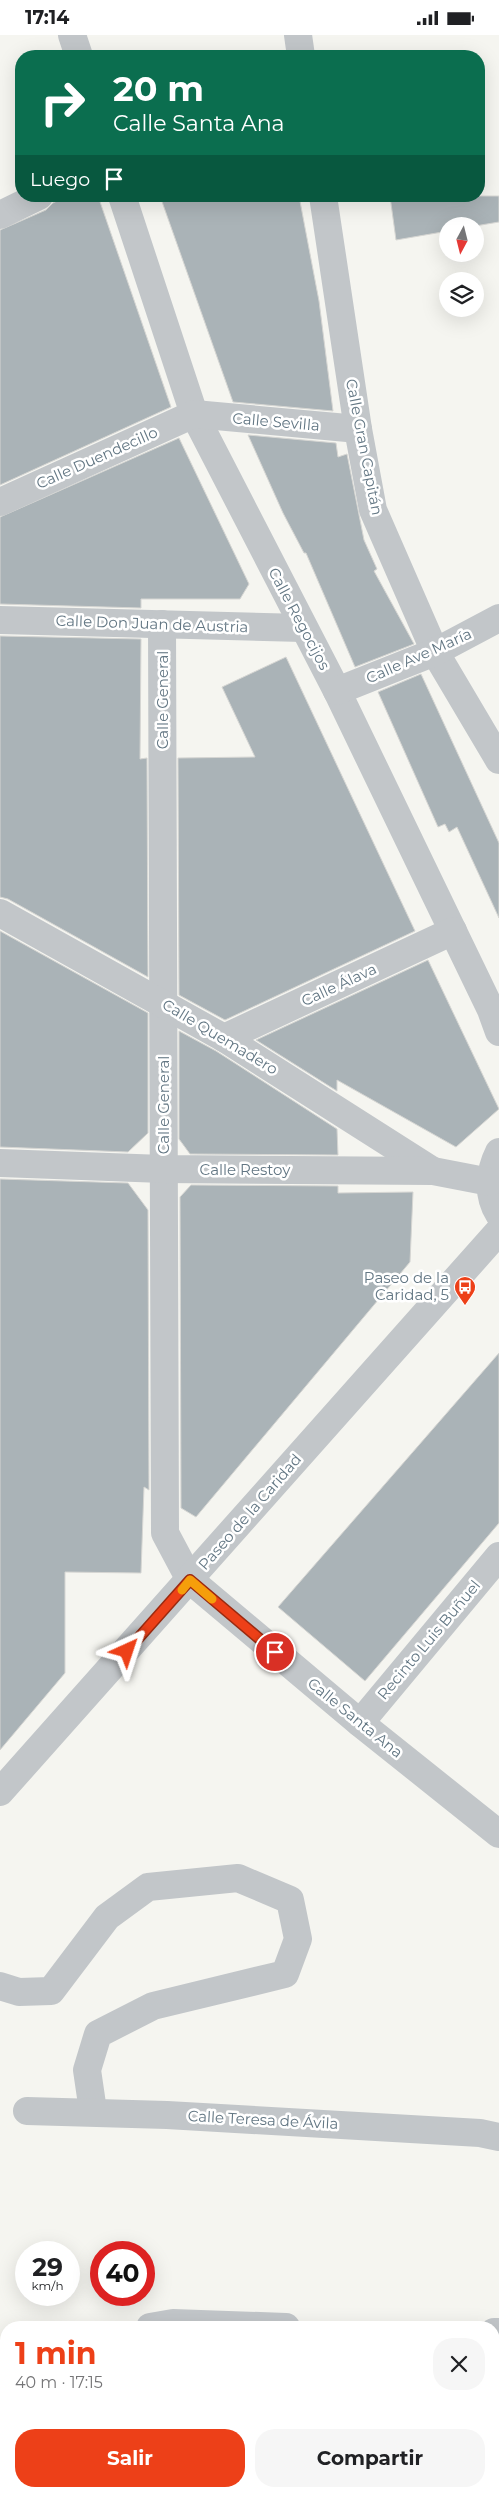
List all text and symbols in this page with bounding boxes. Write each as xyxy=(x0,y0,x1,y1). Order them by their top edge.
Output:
text: 17:14 xyxy=(25,6,69,29)
text: 20 m xyxy=(113,67,204,110)
icon: right xyxy=(30,70,95,135)
text: Calle Santa Ana xyxy=(113,110,285,137)
icon: arrive xyxy=(100,165,128,193)
text: Luego xyxy=(30,168,90,191)
north arrow xyxy=(439,217,484,263)
map controls xyxy=(439,217,484,317)
button: layers xyxy=(439,272,484,317)
street label: Calle Gran Capitán xyxy=(342,377,387,517)
street label: Calle Sevilla xyxy=(232,408,321,435)
street label: Calle Duendecillo xyxy=(33,422,161,493)
street label: Calle Regocijos xyxy=(264,564,334,673)
street label: Calle Don Juan de Austria xyxy=(55,611,249,636)
street label: Calle Ave María xyxy=(363,624,475,687)
street label: Calle General xyxy=(153,651,172,749)
street label: Calle Álava xyxy=(298,959,379,1010)
street label: Calle Quemadero xyxy=(159,995,281,1079)
street label: Calle General xyxy=(154,1056,173,1154)
street label: Calle Restoy xyxy=(200,1160,291,1179)
place label: Paseo de la Caridad, 5 xyxy=(364,1268,449,1304)
bus stop icon: Paseo de la Caridad, 5 xyxy=(453,1275,477,1306)
street label: Paseo de la Caridad xyxy=(194,1450,305,1574)
street label: Recinto Luis Buñuel xyxy=(373,1576,484,1703)
position arrow xyxy=(100,1624,152,1676)
pin xyxy=(254,1631,296,1673)
icon: arrive xyxy=(261,1638,289,1666)
street label: Calle Santa Ana xyxy=(304,1673,407,1762)
street label: Calle Teresa de Ávila xyxy=(187,2106,339,2133)
speed limit sign: 40 xyxy=(90,2241,155,2306)
text: 29 xyxy=(32,2252,63,2282)
text: km/h xyxy=(31,2278,64,2293)
text: 1 min xyxy=(15,2335,96,2372)
button: close xyxy=(433,2338,485,2390)
text: 40 m · 17:15 xyxy=(15,2373,103,2392)
button: Salir xyxy=(15,2429,245,2487)
button: Compartir xyxy=(255,2429,485,2487)

